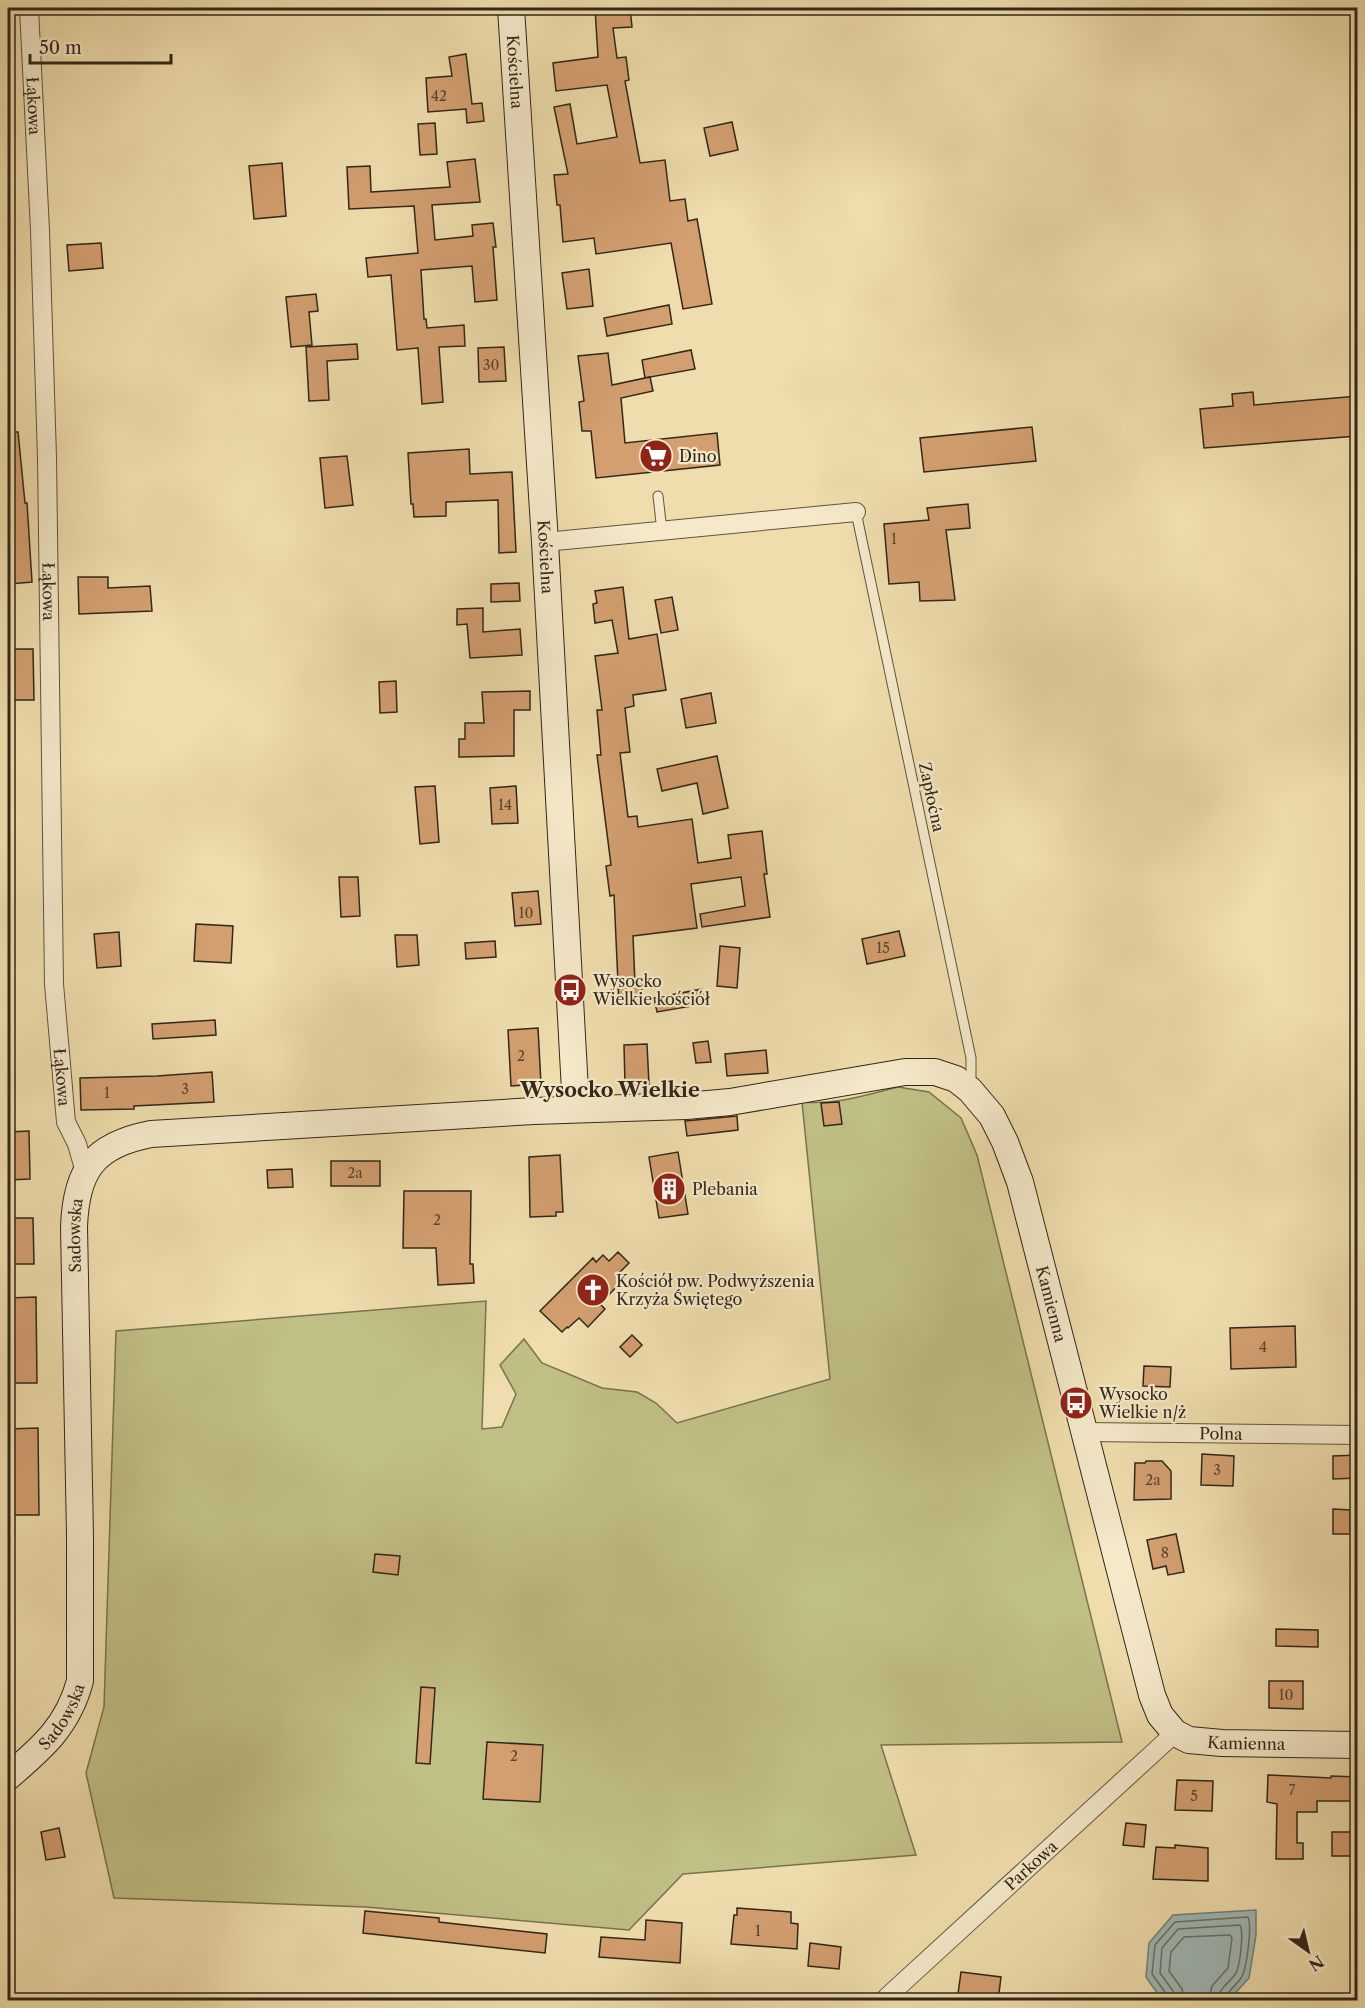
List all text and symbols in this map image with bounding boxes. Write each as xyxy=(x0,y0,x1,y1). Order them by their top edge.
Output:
scale bar xyxy=(30,27,171,65)
street label: Kościelna xyxy=(503,34,527,110)
text: 50 m xyxy=(39,37,82,59)
street label: Łąkowa xyxy=(22,76,45,136)
house number: 42 xyxy=(431,87,447,105)
house number: 30 xyxy=(483,356,499,374)
supermarket icon: Dino xyxy=(638,438,674,474)
place label: Dino xyxy=(679,446,717,466)
street label: Kościelna xyxy=(534,519,558,595)
house number: 1 xyxy=(891,530,897,548)
street label: Łąkowa xyxy=(38,562,59,621)
street label: Zapłoćna xyxy=(915,760,949,834)
house number: 14 xyxy=(498,796,512,814)
house number: 10 xyxy=(519,904,533,922)
house number: 15 xyxy=(876,939,890,957)
place label: Wysocko Wielkie kościół xyxy=(592,971,710,1009)
bus stop icon: Wysocko Wielkie kościół xyxy=(552,972,588,1008)
street label: Łąkowa xyxy=(50,1047,75,1108)
house number: 2 xyxy=(517,1047,525,1065)
district label: Wysocko Wielkie xyxy=(519,1078,700,1102)
house number: 3 xyxy=(181,1080,189,1098)
house number: 1 xyxy=(104,1084,110,1102)
house number: 2a xyxy=(347,1164,363,1182)
building icon: Plebania xyxy=(651,1171,687,1207)
place label: Plebania xyxy=(692,1179,758,1199)
street label: Sadowska xyxy=(64,1196,87,1273)
house number: 2 xyxy=(433,1211,441,1229)
street label: Kamienna xyxy=(1032,1263,1071,1345)
place label: Kościół pw. Podwyższenia Krzyża Świętego xyxy=(616,1271,815,1309)
church icon: Kościół pw. Podwyższenia Krzyża Świętego xyxy=(575,1272,611,1308)
house number: 4 xyxy=(1259,1338,1267,1356)
place label: Wysocko Wielkie n/ż xyxy=(1098,1384,1186,1422)
bus stop icon: Wysocko Wielkie n/ż xyxy=(1058,1385,1094,1421)
street label: Polna xyxy=(1199,1423,1243,1444)
house number: 3 xyxy=(1213,1461,1221,1479)
house number: 2a xyxy=(1145,1471,1161,1489)
house number: 8 xyxy=(1161,1544,1169,1562)
street label: Sadowska xyxy=(34,1681,89,1754)
house number: 10 xyxy=(1279,1686,1293,1704)
street label: Kamienna xyxy=(1206,1732,1286,1754)
house number: 2 xyxy=(510,1747,518,1765)
house number: 7 xyxy=(1289,1781,1296,1799)
house number: 5 xyxy=(1190,1787,1198,1805)
street label: Parkowa xyxy=(1000,1836,1062,1895)
north arrow xyxy=(1278,1921,1338,1981)
house number: 1 xyxy=(755,1922,761,1940)
text: N xyxy=(1305,1951,1328,1976)

